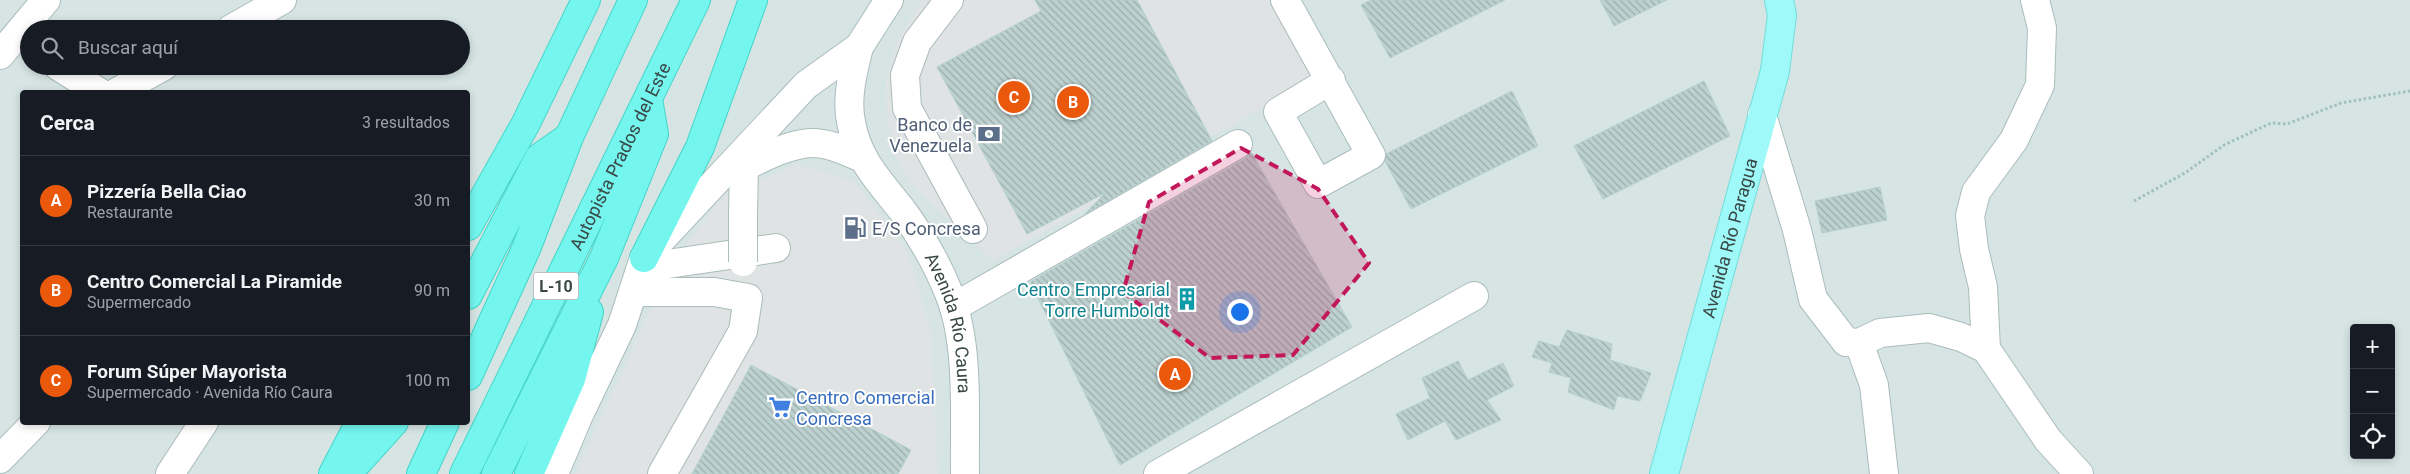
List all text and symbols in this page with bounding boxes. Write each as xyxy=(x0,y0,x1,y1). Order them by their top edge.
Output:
search box xyxy=(20,20,470,75)
icon: search xyxy=(38,34,66,62)
text: Buscar aquí xyxy=(78,36,178,59)
street label: Autopista Prados del Este xyxy=(565,59,674,253)
pin: C xyxy=(998,78,1030,116)
pin: B xyxy=(1057,83,1089,121)
text: Cerca xyxy=(40,111,95,135)
text: 3 resultados xyxy=(362,113,450,132)
place label: Banco de Venezuela xyxy=(889,114,972,156)
bank icon: Banco de Venezuela xyxy=(976,121,1002,147)
street label: Avenida Río Paragua xyxy=(1697,155,1761,320)
text: Pizzería Bella Ciao xyxy=(87,180,246,203)
text: A xyxy=(51,191,61,210)
text: 30 m xyxy=(414,191,450,210)
text: Restaurante xyxy=(87,203,173,222)
fuel station icon: E/S Concresa xyxy=(842,215,868,241)
place label: E/S Concresa xyxy=(872,218,981,239)
street label: Avenida Río Caura xyxy=(921,249,975,394)
text: Centro Comercial La Piramide xyxy=(87,270,342,293)
road number: L-10 xyxy=(534,272,578,300)
place label: Centro Empresarial Torre Humboldt xyxy=(1017,279,1170,321)
text: B xyxy=(51,281,61,300)
text: 90 m xyxy=(414,281,450,300)
building icon: Centro Empresarial Torre Humboldt xyxy=(1174,286,1200,312)
text: Supermercado xyxy=(87,293,191,312)
your location xyxy=(1227,299,1253,325)
map controls xyxy=(2350,324,2395,459)
button: + xyxy=(2350,324,2395,369)
pin: A xyxy=(1159,355,1191,393)
text: Forum Súper Mayorista xyxy=(87,360,287,383)
button: − xyxy=(2350,369,2395,414)
text: C xyxy=(51,371,61,390)
text: 100 m xyxy=(405,371,450,390)
text: Supermercado · Avenida Río Caura xyxy=(87,383,333,402)
place label: Centro Comercial Concresa xyxy=(796,387,935,429)
supermarket icon: Centro Comercial Concresa xyxy=(767,394,793,420)
button: locate xyxy=(2350,414,2395,459)

